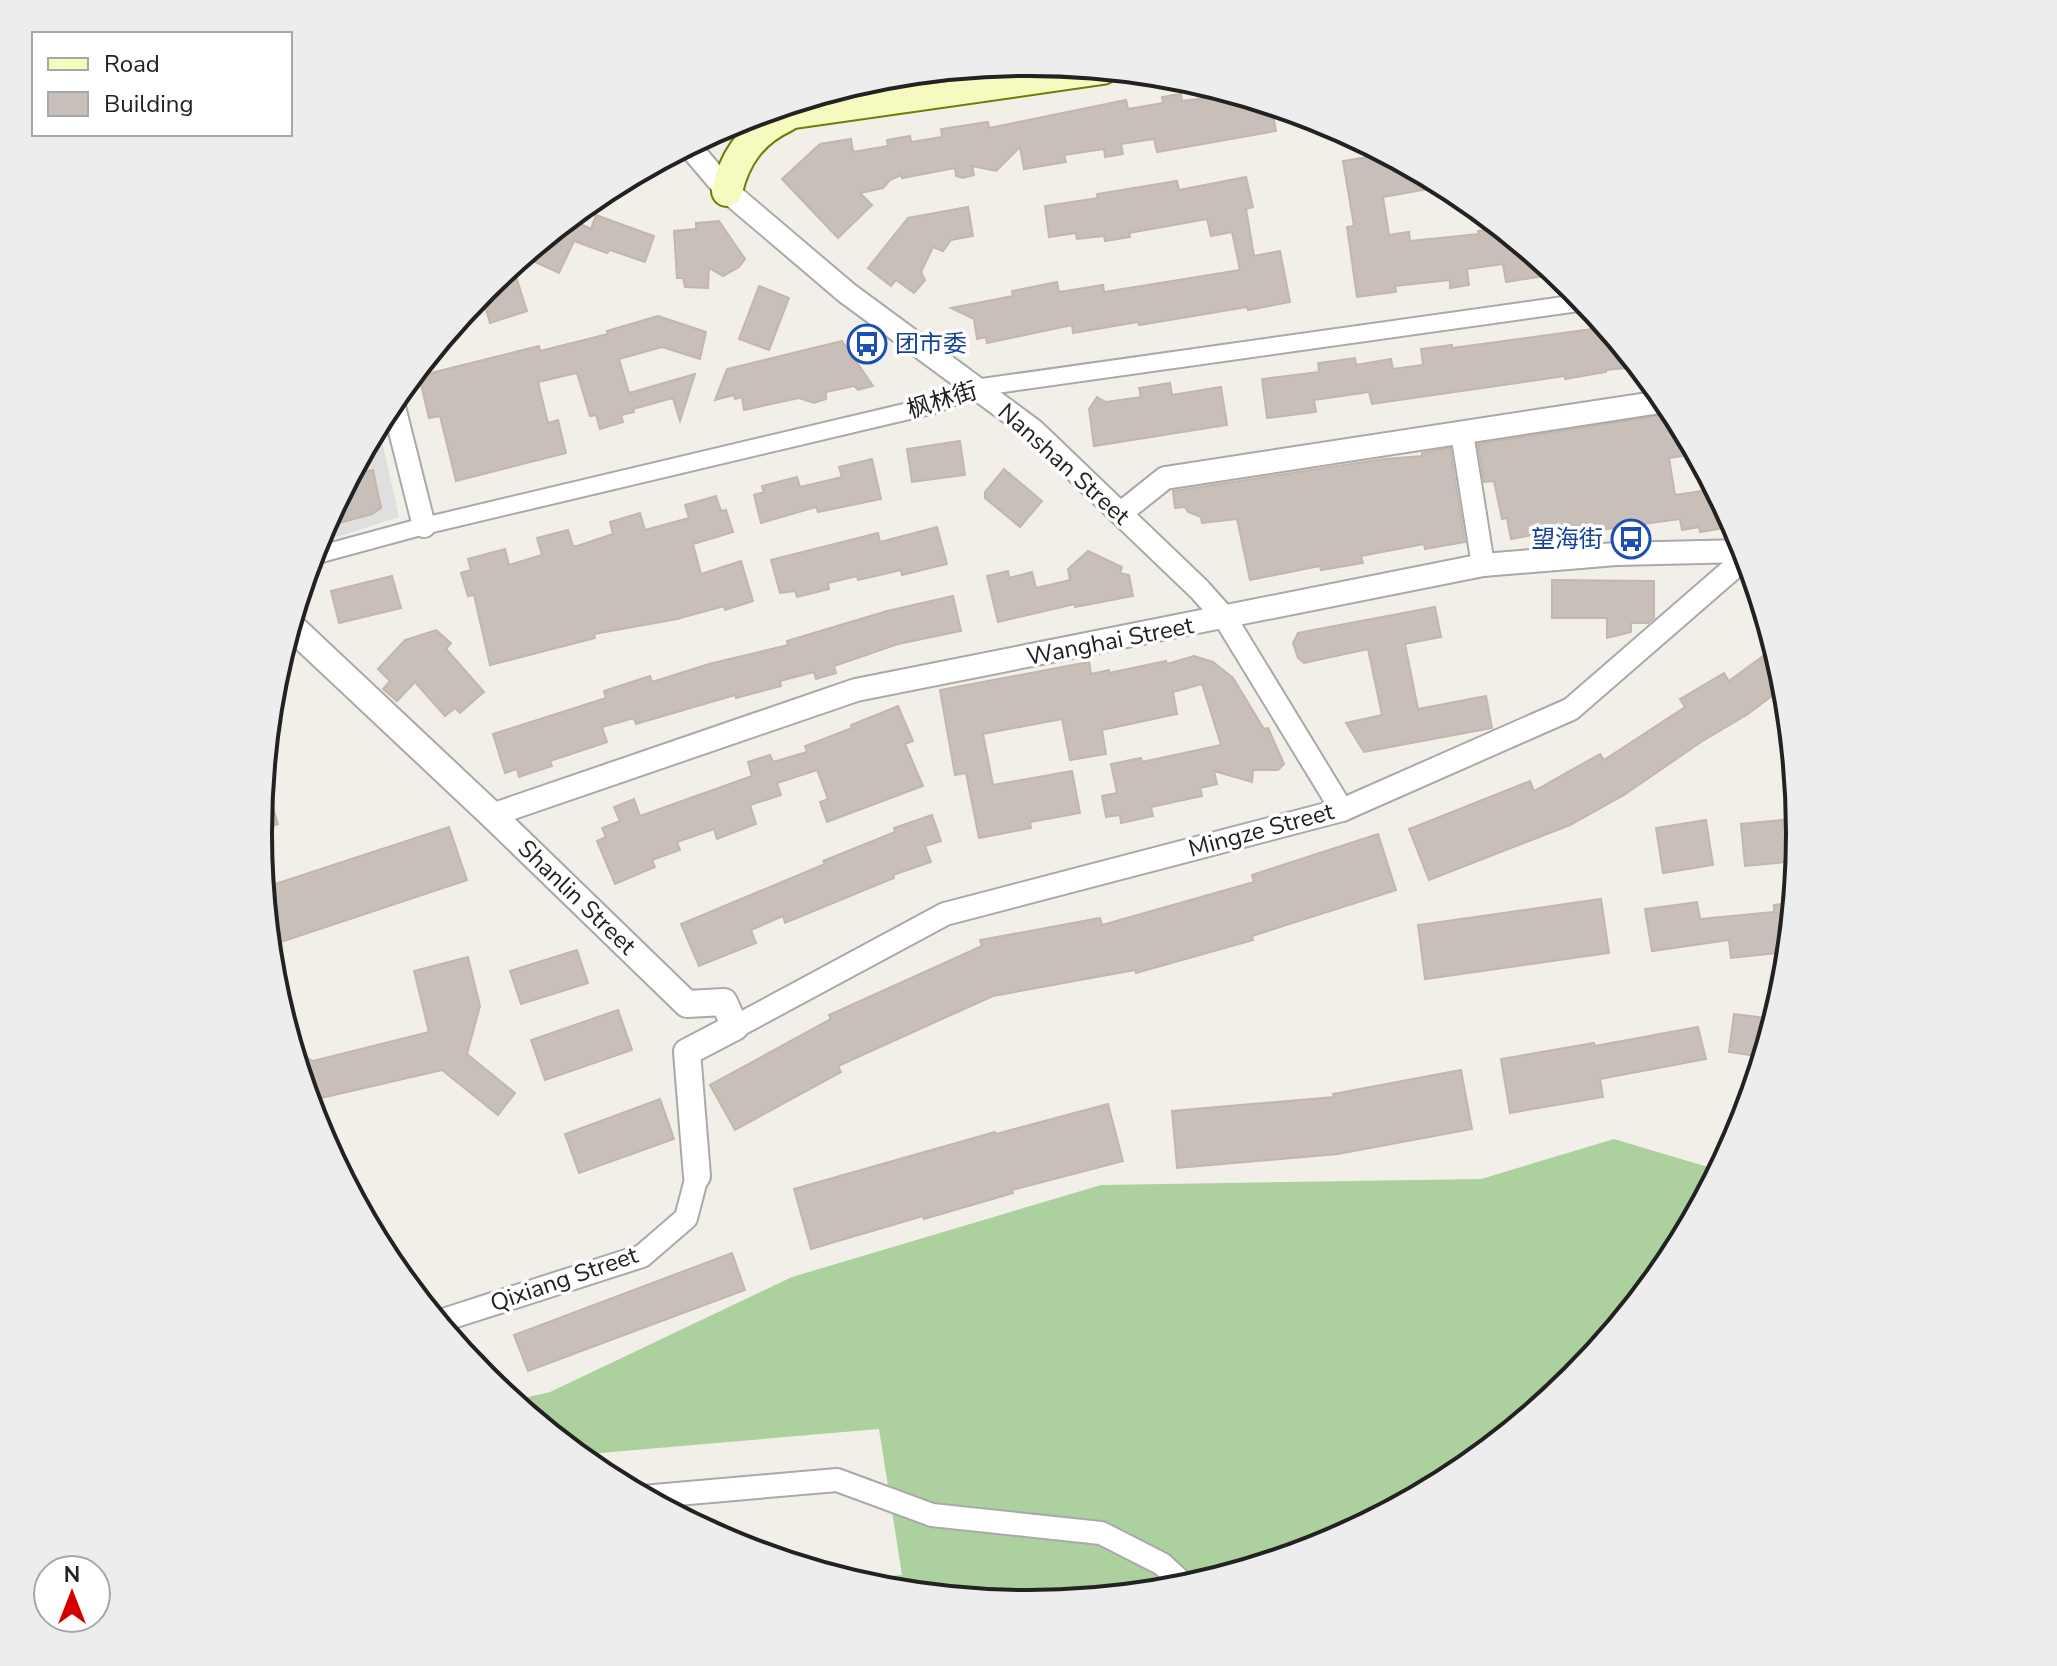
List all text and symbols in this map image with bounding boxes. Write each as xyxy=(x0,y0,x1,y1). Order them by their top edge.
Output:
legend xyxy=(32,32,292,136)
text: Road xyxy=(104,48,160,80)
text: Building xyxy=(104,88,194,120)
bus stop icon: 团市委 xyxy=(846,323,888,365)
place label: 团市委 xyxy=(895,328,967,360)
street label: 枫林街 xyxy=(903,374,981,426)
street label: Nanshan Street xyxy=(991,396,1137,532)
bus stop icon: 望海街 xyxy=(1610,518,1652,560)
place label: 望海街 xyxy=(1531,523,1603,555)
street label: Wanghai Street xyxy=(1024,609,1197,673)
street label: Mingze Street xyxy=(1185,795,1338,865)
street label: Shanlin Street xyxy=(511,832,643,962)
street label: Qixiang Street xyxy=(486,1239,643,1319)
north arrow xyxy=(32,1554,112,1634)
text: N xyxy=(64,1560,80,1590)

